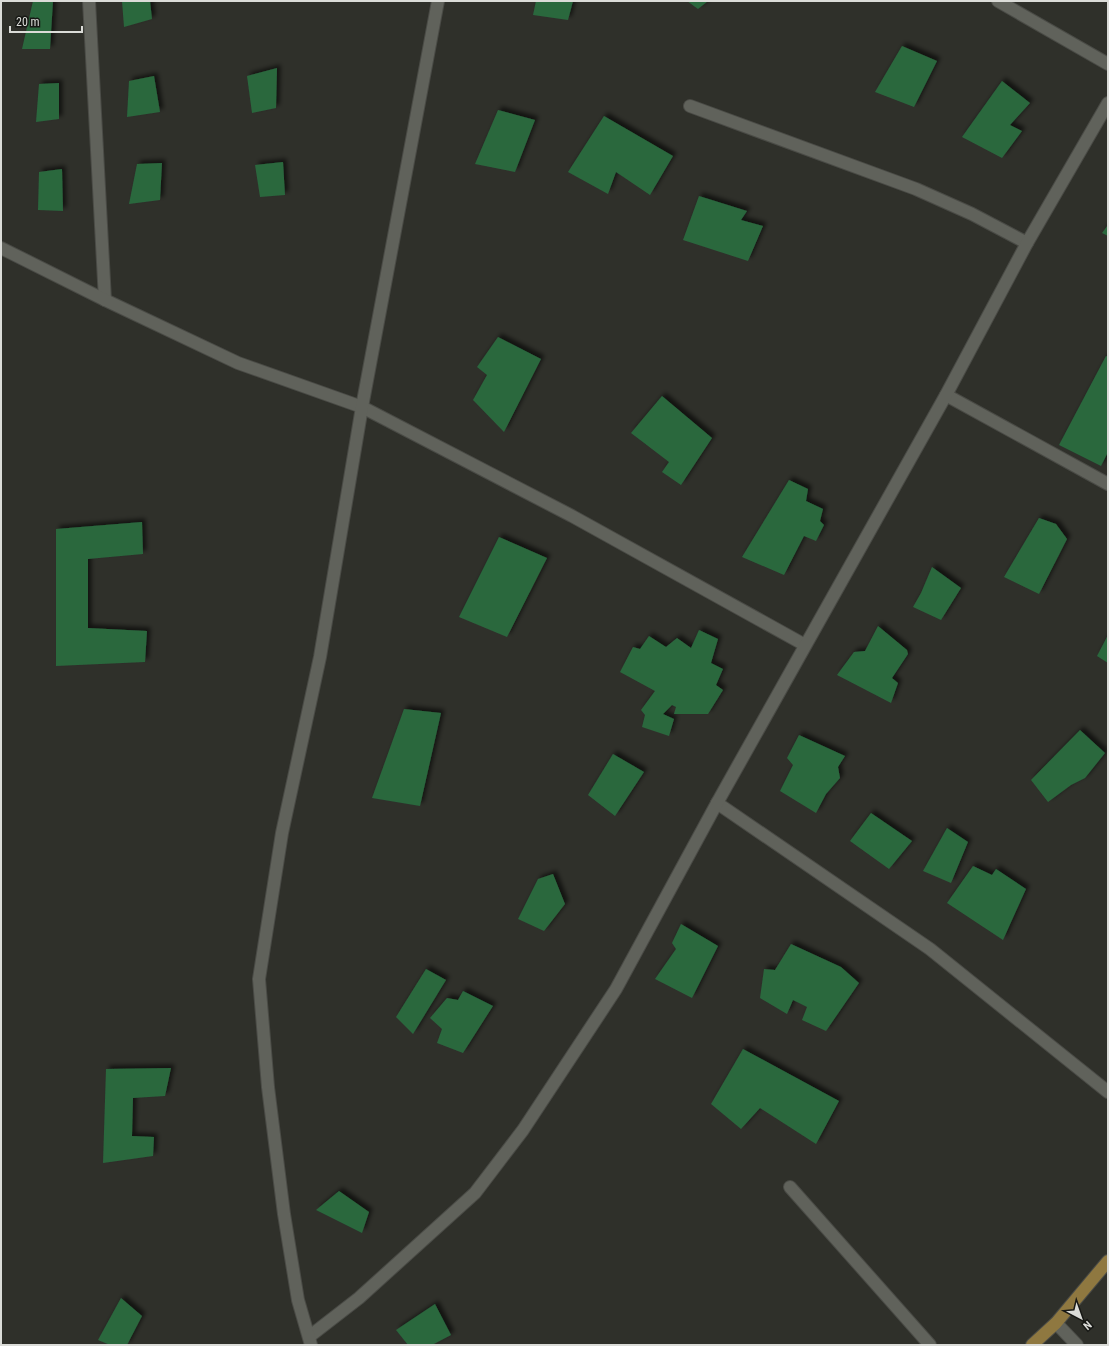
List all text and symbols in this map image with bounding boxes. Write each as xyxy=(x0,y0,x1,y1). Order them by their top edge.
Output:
scale bar xyxy=(10,8,82,34)
text: 20 m xyxy=(16,15,40,29)
north arrow xyxy=(1061,1298,1101,1338)
text: N xyxy=(1080,1318,1094,1332)

